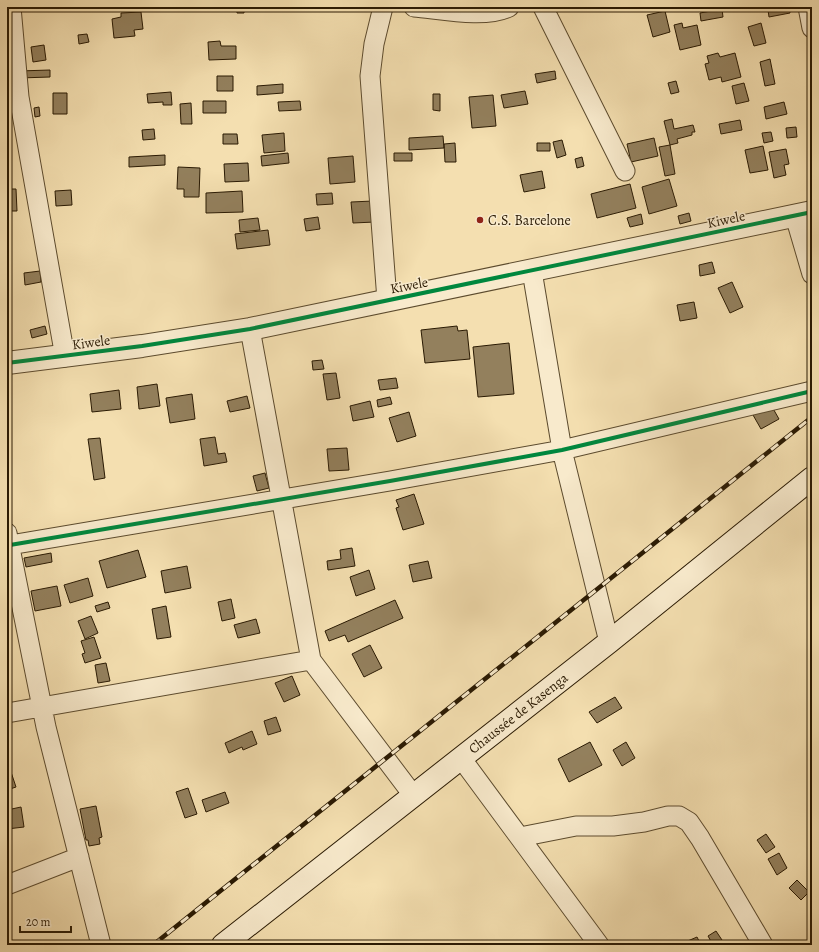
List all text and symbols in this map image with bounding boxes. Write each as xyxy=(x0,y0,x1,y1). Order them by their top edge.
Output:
street label: Kiwele xyxy=(705,206,747,233)
place label: C.S. Barcelone xyxy=(488,211,571,230)
marker: C.S. Barcelone xyxy=(475,215,485,225)
street label: Kiwele xyxy=(388,273,430,298)
street label: Kiwele xyxy=(71,330,111,355)
street label: Chaussée de Kasenga xyxy=(465,668,572,758)
scale bar xyxy=(20,908,71,934)
text: 20 m xyxy=(26,914,50,930)

